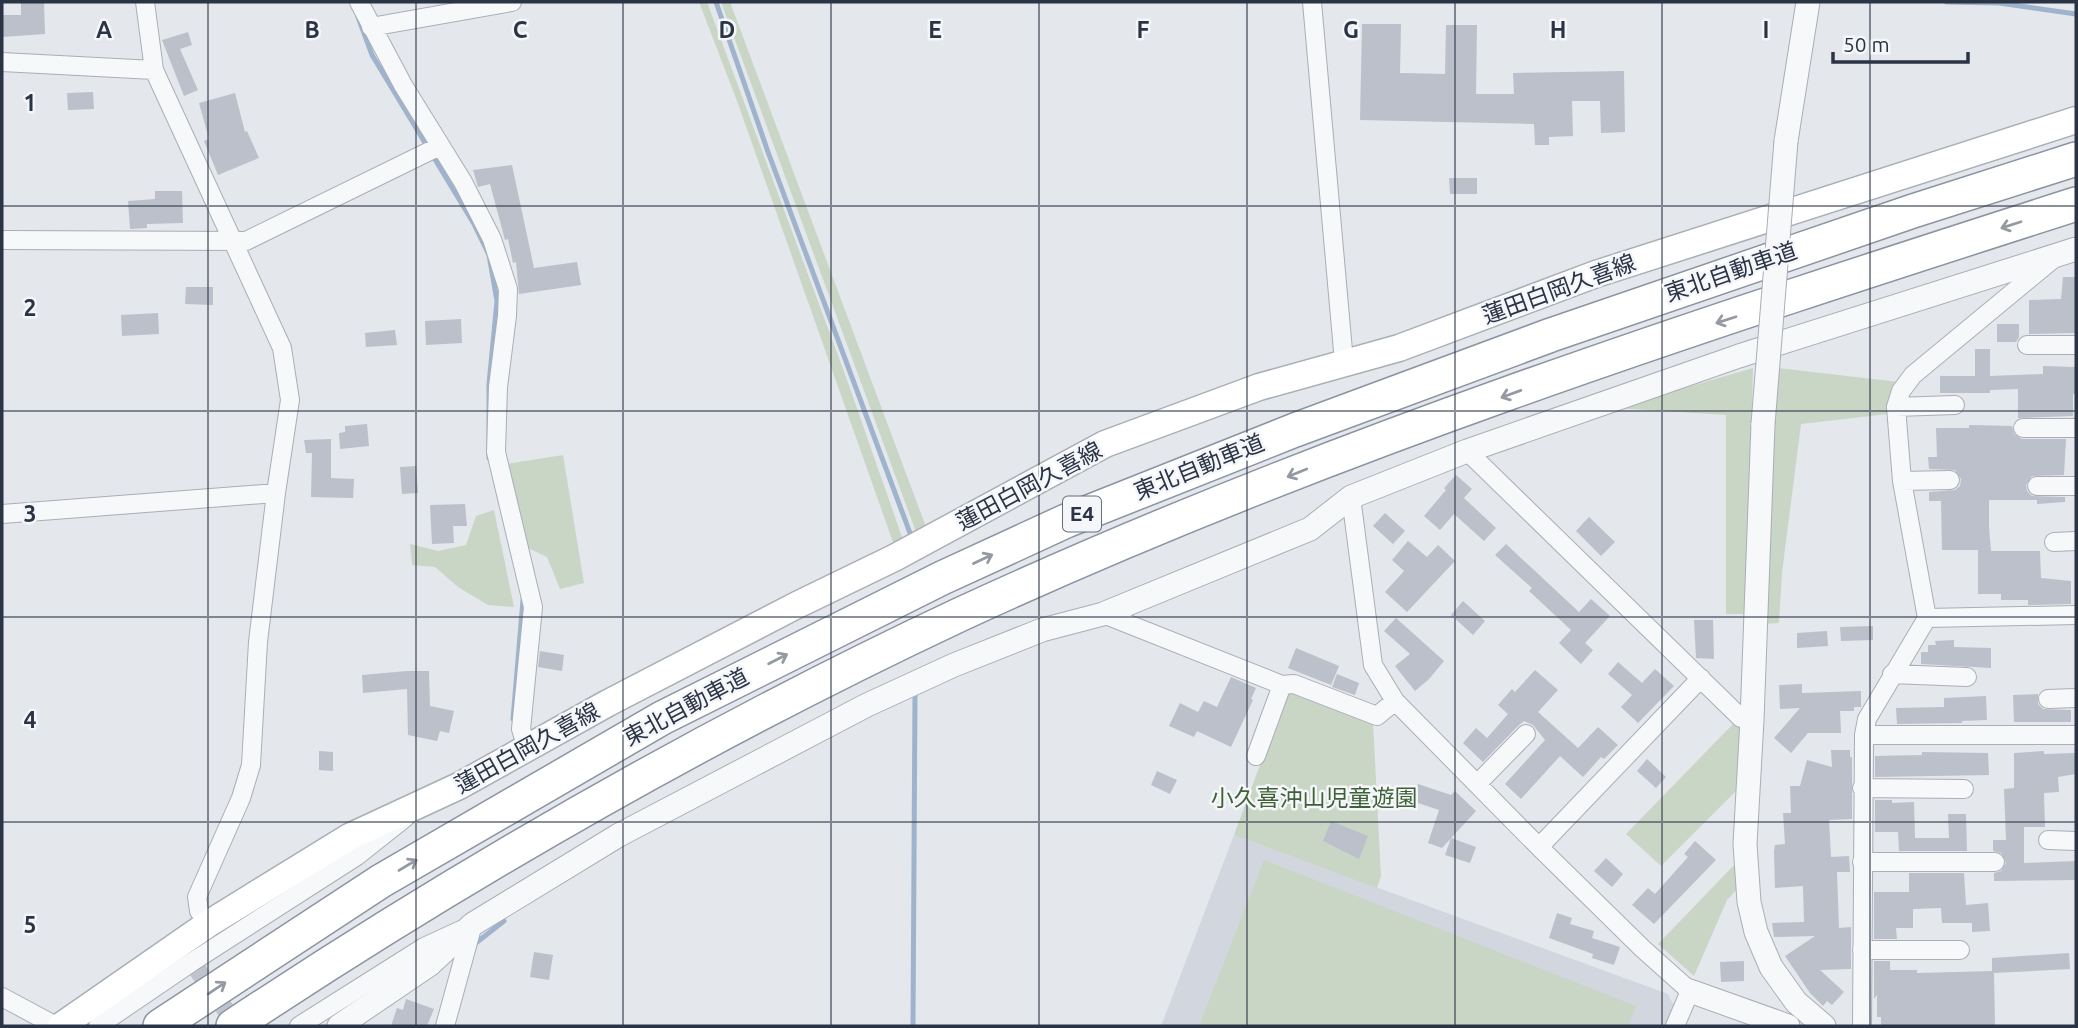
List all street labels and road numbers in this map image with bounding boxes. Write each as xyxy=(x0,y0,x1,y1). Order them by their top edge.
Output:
street label: 東北自動車道 xyxy=(1662,237,1800,306)
street label: 蓮田白岡久喜線 xyxy=(1479,249,1639,328)
street label: 東北自動車道 xyxy=(1130,429,1267,504)
street label: 蓮田白岡久喜線 xyxy=(952,437,1106,534)
road number: E4 xyxy=(1063,496,1101,532)
street label: 東北自動車道 xyxy=(619,663,753,750)
street label: 蓮田白岡久喜線 xyxy=(450,698,603,798)

